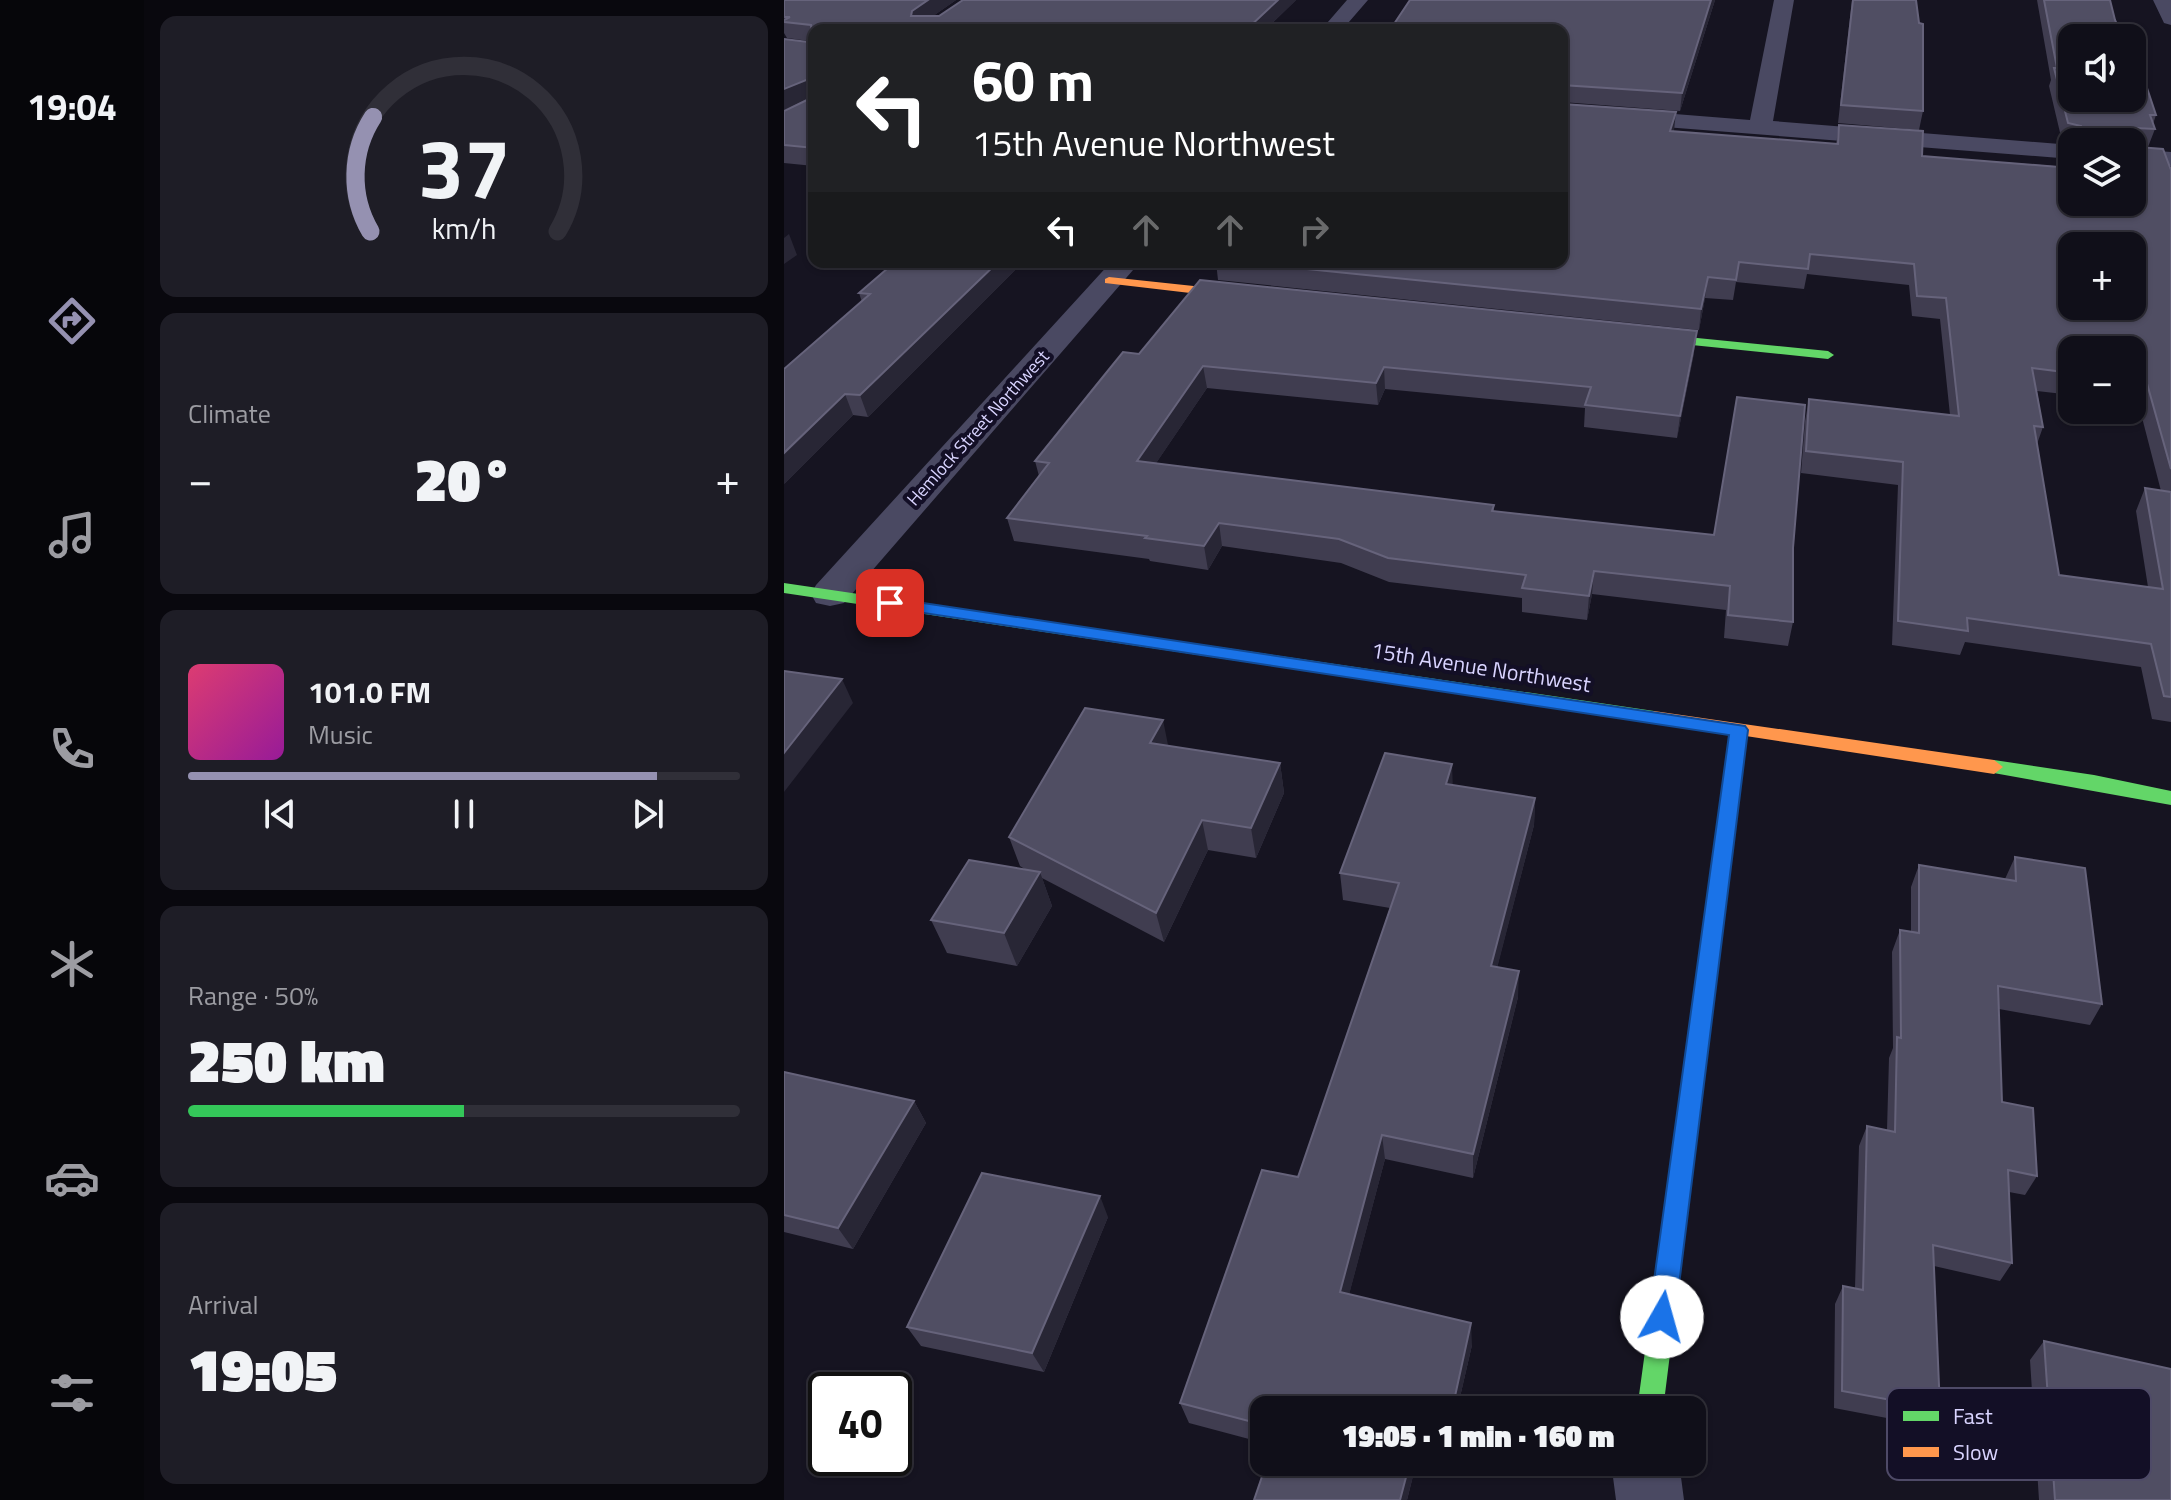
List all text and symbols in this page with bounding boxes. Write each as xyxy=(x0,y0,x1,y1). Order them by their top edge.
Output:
map controls xyxy=(2058,24,2146,424)
button: sound xyxy=(2058,24,2146,112)
text: 60 m xyxy=(972,38,1094,123)
icon: left xyxy=(840,56,944,160)
text: 19:04 xyxy=(27,79,117,134)
text: 37 xyxy=(417,104,511,230)
text: 15th Avenue Northwest xyxy=(972,115,1335,170)
button: layers xyxy=(2058,128,2146,216)
text: km/h xyxy=(432,208,496,251)
icon: left xyxy=(1040,208,1084,252)
icon: ahead xyxy=(1124,208,1168,252)
icon: ahead xyxy=(1208,208,1252,252)
icon: right xyxy=(1292,208,1336,252)
button: + xyxy=(2058,232,2146,320)
icon: directions xyxy=(44,293,100,349)
button: − xyxy=(2058,336,2146,424)
street label: Hemlock Street Northwest xyxy=(900,343,1056,512)
text: Climate xyxy=(188,394,271,433)
text: 20° xyxy=(415,433,514,524)
text: − xyxy=(188,445,213,512)
text: + xyxy=(715,445,740,512)
icon: music xyxy=(44,507,100,563)
pin xyxy=(856,569,924,637)
icon: arrive xyxy=(868,581,912,625)
street label: 15th Avenue Northwest xyxy=(1369,633,1593,701)
text: 101.0 FM xyxy=(308,669,431,715)
text: Music xyxy=(308,715,373,754)
icon: phone xyxy=(44,721,100,777)
icon: previous xyxy=(258,792,302,836)
icon: pause xyxy=(442,792,486,836)
icon: next xyxy=(626,792,670,836)
icon: climate xyxy=(44,936,100,992)
text: Range · 50% xyxy=(188,976,318,1015)
text: 250 km xyxy=(188,1014,385,1105)
icon: car xyxy=(44,1150,100,1206)
position arrow xyxy=(1620,1275,1704,1359)
text: Arrival xyxy=(188,1285,259,1324)
text: 19:05 xyxy=(188,1323,337,1414)
icon: filters xyxy=(44,1365,100,1421)
speed limit sign: 40 xyxy=(808,1372,912,1476)
legend xyxy=(1887,1388,2151,1480)
text: Fast xyxy=(1953,1399,1993,1433)
text: 19:05 · 1 min · 160 m xyxy=(1342,1413,1614,1459)
text: Slow xyxy=(1953,1435,1999,1469)

